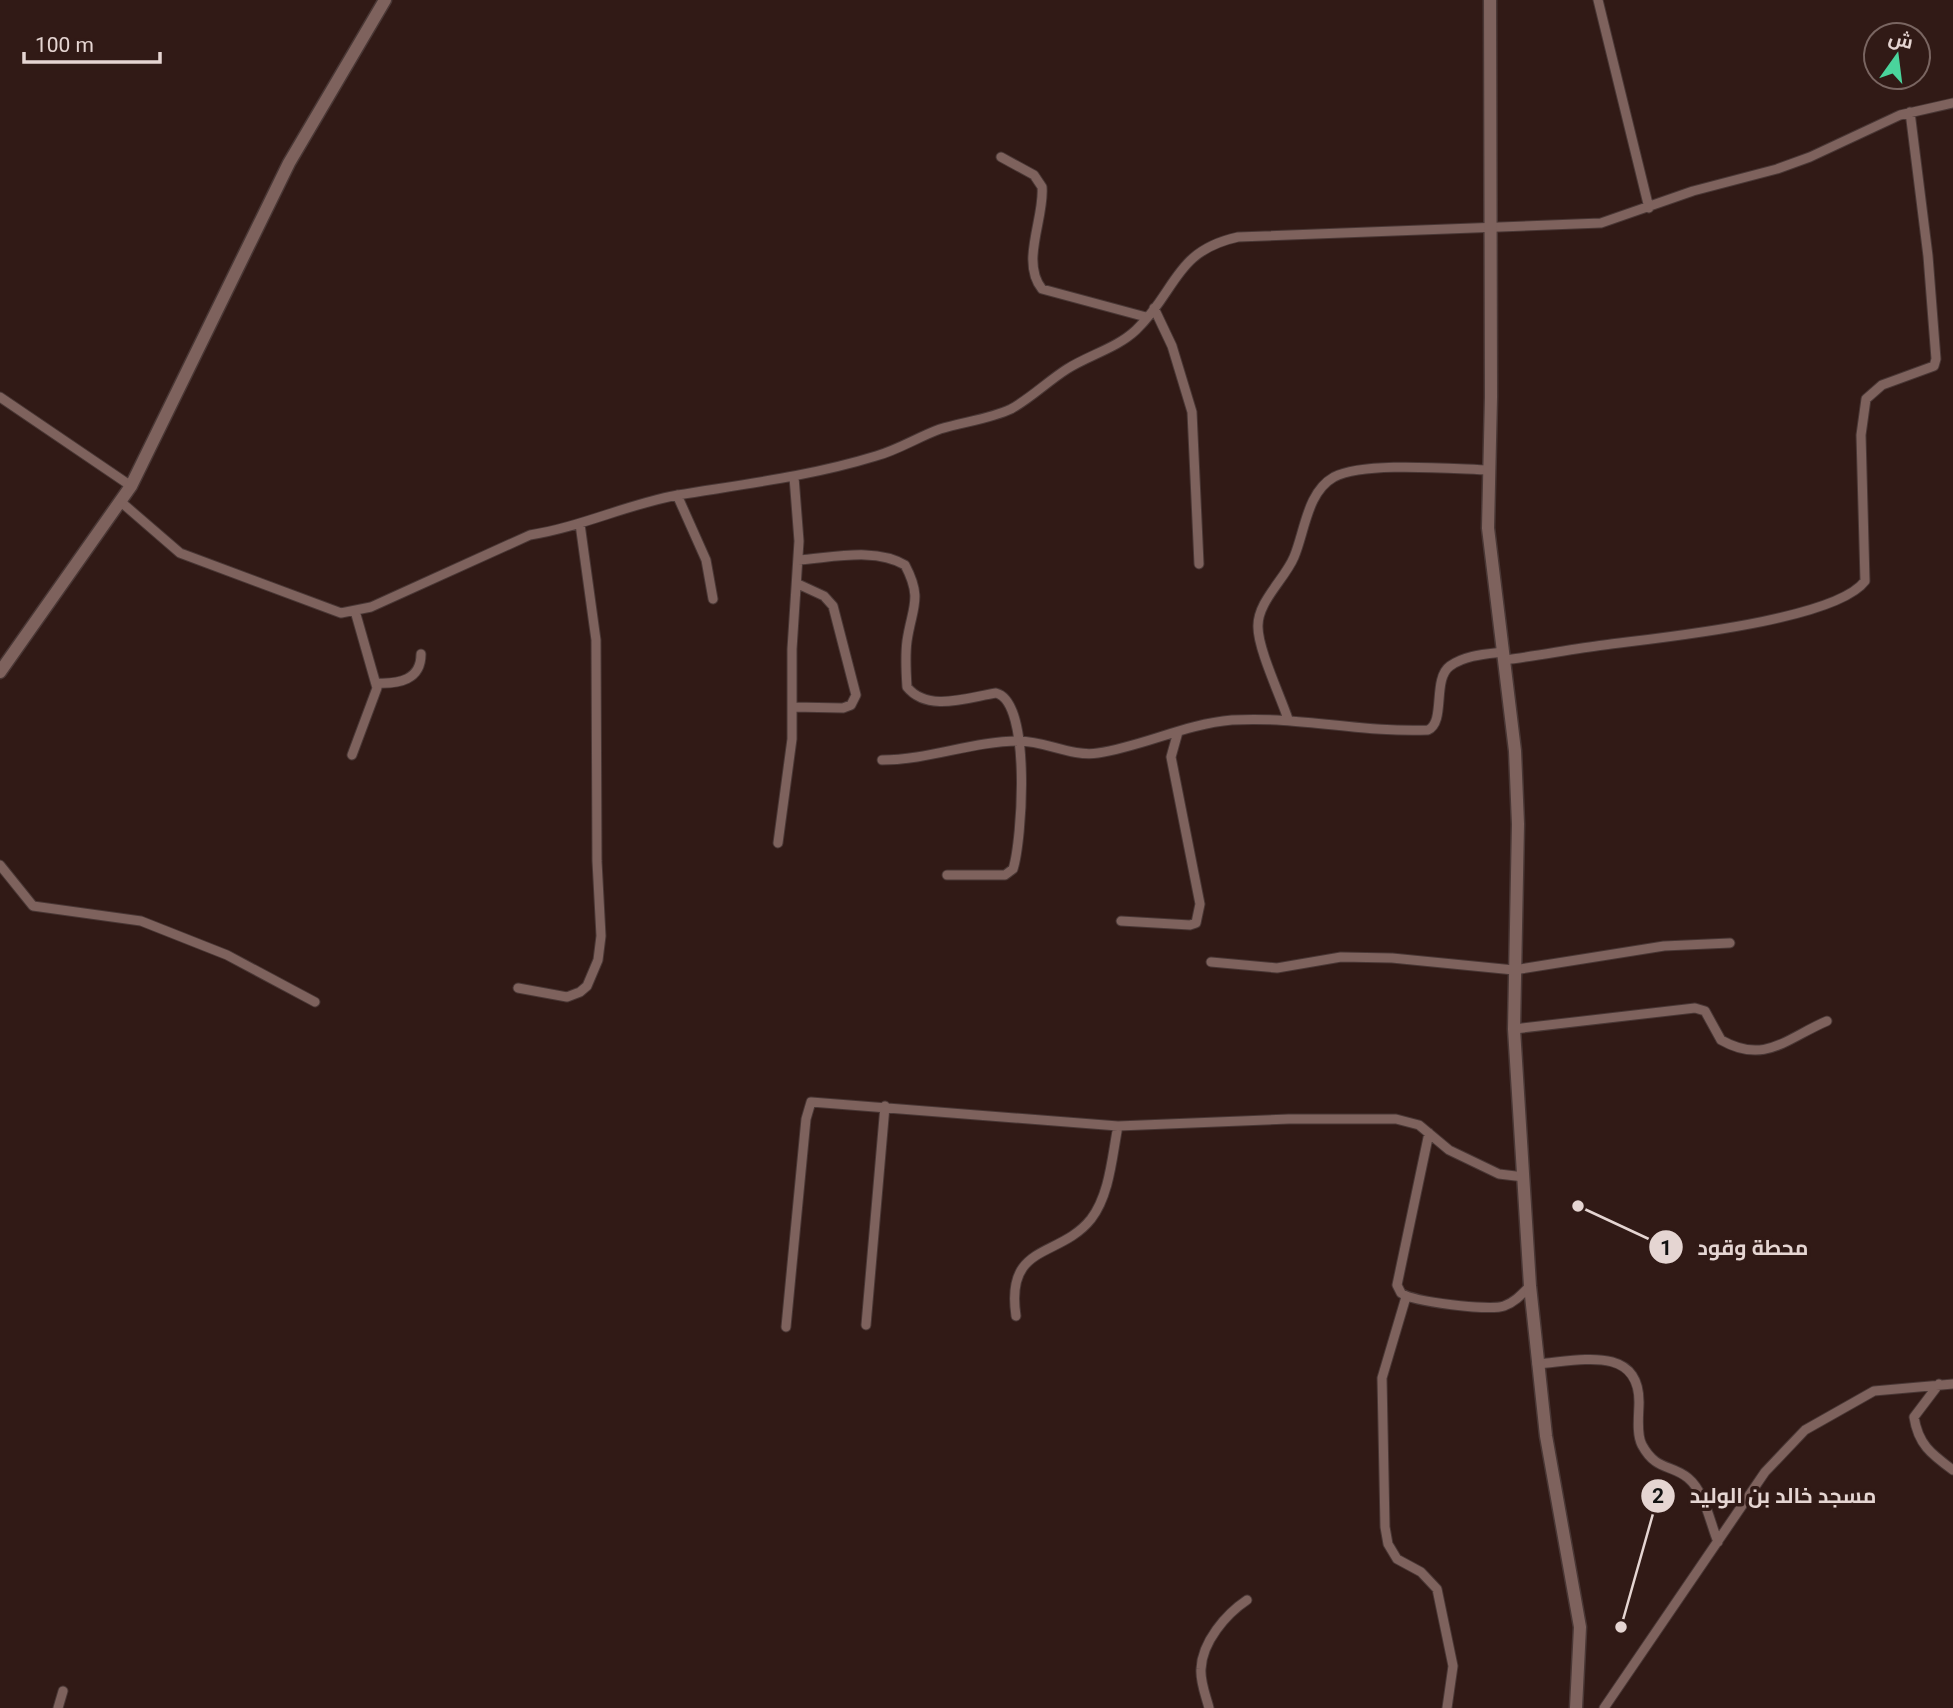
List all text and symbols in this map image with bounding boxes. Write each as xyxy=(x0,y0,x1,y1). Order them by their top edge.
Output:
scale bar xyxy=(24,21,161,65)
north arrow xyxy=(1862,21,1932,91)
text: ش xyxy=(1886,26,1916,54)
text: 100 m xyxy=(35,33,94,57)
callout: محطة وقود xyxy=(1649,1226,1822,1268)
text: 1 xyxy=(1660,1236,1672,1260)
text: محطة وقود xyxy=(1698,1236,1808,1261)
callout: مسجد خالد بن الوليد xyxy=(1640,1475,1890,1517)
text: 2 xyxy=(1652,1484,1664,1508)
text: مسجد خالد بن الوليد xyxy=(1690,1484,1876,1509)

